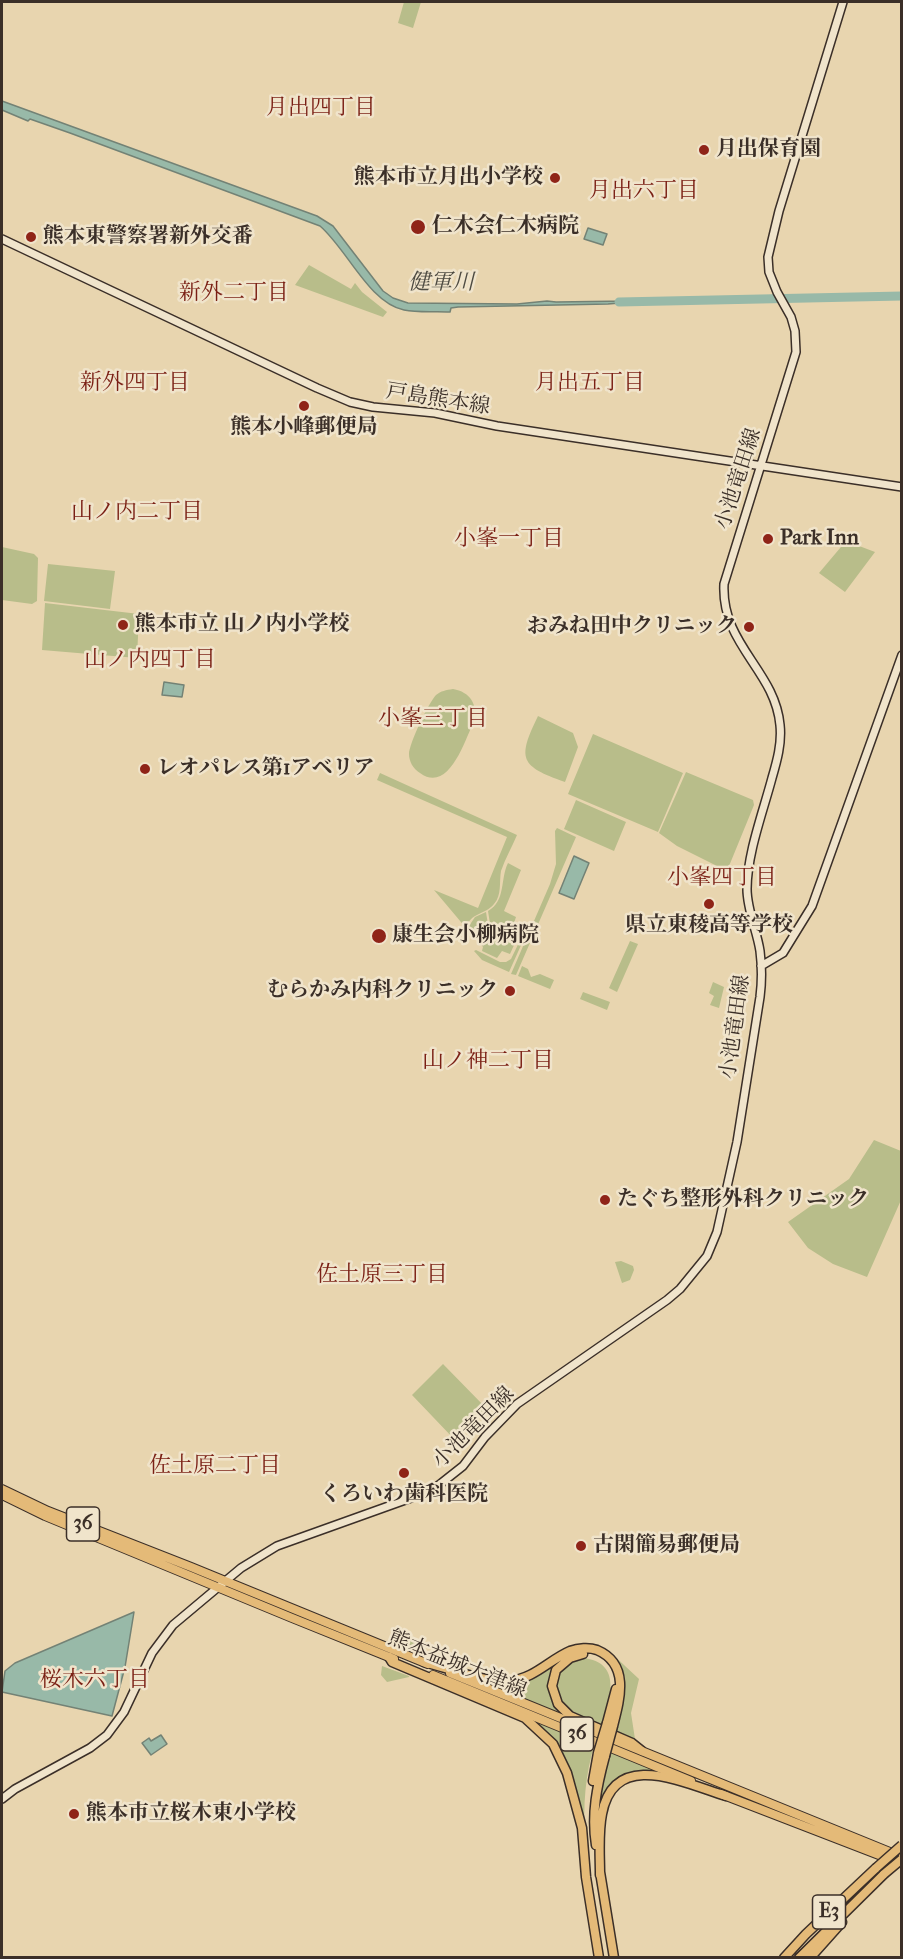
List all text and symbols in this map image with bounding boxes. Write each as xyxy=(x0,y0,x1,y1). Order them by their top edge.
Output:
district label: 月出四丁目 xyxy=(266,96,376,122)
place label: 月出保育園 xyxy=(716,137,821,163)
marker: 月出保育園 xyxy=(697,143,711,157)
place label: 熊本市立月出小学校 xyxy=(354,165,543,191)
marker: 熊本市立月出小学校 xyxy=(548,171,562,185)
district label: 月出六丁目 xyxy=(589,179,699,205)
place label: 仁木会仁木病院 xyxy=(432,214,579,240)
marker: 仁木会仁木病院 xyxy=(409,218,427,236)
place label: 熊本東警察署新外交番 xyxy=(43,224,253,250)
marker: 熊本東警察署新外交番 xyxy=(24,230,38,244)
water label: 健軍川 xyxy=(408,271,474,297)
district label: 新外二丁目 xyxy=(179,281,289,307)
district label: 新外四丁目 xyxy=(80,371,190,397)
district label: 月出五丁目 xyxy=(535,371,645,397)
street label: 戸島熊本線 xyxy=(384,379,492,421)
marker: 熊本小峰郵便局 xyxy=(297,399,311,413)
place label: 熊本小峰郵便局 xyxy=(231,415,377,441)
street label: 小池竜田線 xyxy=(711,425,767,533)
district label: 山ノ内二丁目 xyxy=(71,500,203,526)
place label: Park Inn xyxy=(780,526,859,552)
district label: 小峯一丁目 xyxy=(454,527,564,553)
marker: Park Inn xyxy=(761,532,775,546)
place label: 熊本市立 山ノ内小学校 xyxy=(135,612,350,638)
place label: おみね田中クリニック xyxy=(527,614,737,640)
marker: 熊本市立 山ノ内小学校 xyxy=(116,618,130,632)
marker: おみね田中クリニック xyxy=(742,620,756,634)
district label: 山ノ内四丁目 xyxy=(84,648,216,674)
district label: 小峯三丁目 xyxy=(378,707,488,733)
place label: レオパレス第1アベリア xyxy=(157,756,374,782)
marker: レオパレス第1アベリア xyxy=(138,762,152,776)
district label: 小峯四丁目 xyxy=(667,866,777,892)
marker: 県立東稜高等学校 xyxy=(702,897,716,911)
place label: 県立東稜高等学校 xyxy=(625,913,793,939)
place label: 康生会小柳病院 xyxy=(392,923,539,949)
marker: 康生会小柳病院 xyxy=(370,927,388,945)
street label: 小池竜田線 xyxy=(716,973,756,1081)
place label: むらかみ内科クリニック xyxy=(267,978,498,1004)
marker: むらかみ内科クリニック xyxy=(503,984,517,998)
district label: 山ノ神二丁目 xyxy=(422,1049,554,1075)
place label: たぐち整形外科クリニック xyxy=(617,1187,869,1213)
marker: たぐち整形外科クリニック xyxy=(598,1193,612,1207)
district label: 佐土原三丁目 xyxy=(316,1263,448,1289)
street label: 小池竜田線 xyxy=(428,1382,520,1474)
district label: 佐土原二丁目 xyxy=(149,1454,281,1480)
marker: くろいわ歯科医院 xyxy=(397,1466,411,1480)
place label: くろいわ歯科医院 xyxy=(320,1482,488,1508)
road number: 36 xyxy=(66,1507,100,1541)
place label: 古閑簡易郵便局 xyxy=(593,1533,740,1559)
marker: 古閑簡易郵便局 xyxy=(574,1539,588,1553)
street label: 熊本益城大津線 xyxy=(384,1626,530,1704)
district label: 桜木六丁目 xyxy=(40,1668,150,1694)
road number: 36 xyxy=(560,1717,594,1751)
place label: 熊本市立桜木東小学校 xyxy=(86,1801,296,1827)
marker: 熊本市立桜木東小学校 xyxy=(67,1807,81,1821)
road number: E3 xyxy=(812,1895,846,1929)

